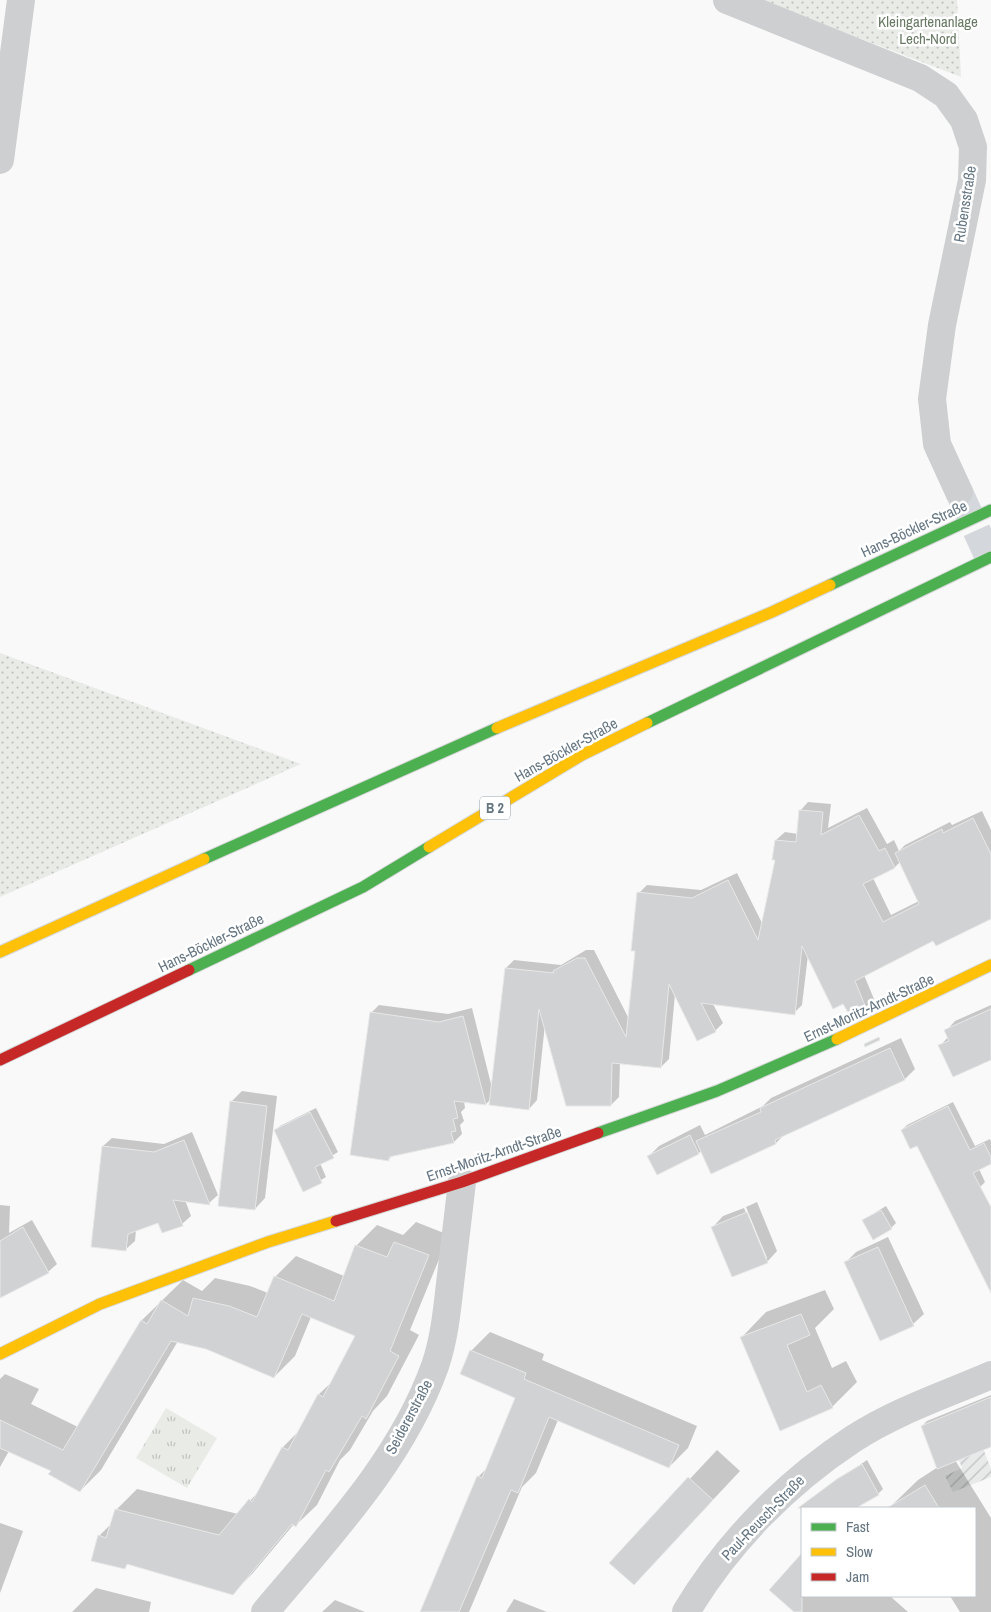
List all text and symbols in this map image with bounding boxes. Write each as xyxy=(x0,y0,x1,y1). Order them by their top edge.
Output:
park label: Kleingartenanlage Lech-Nord xyxy=(878,11,978,49)
street label: Rubensstraße xyxy=(948,164,981,244)
street label: Hans-Böckler-Straße xyxy=(857,495,970,562)
street label: Hans-Böckler-Straße xyxy=(510,712,621,787)
road number: B 2 xyxy=(480,796,510,820)
street label: Hans-Böckler-Straße xyxy=(155,908,267,977)
street label: Ernst-Moritz-Arndt-Straße xyxy=(800,968,937,1047)
street label: Ernst-Moritz-Arndt-Straße xyxy=(424,1121,564,1186)
street label: Seidererstraße xyxy=(380,1375,437,1458)
street label: Paul-Reusch-Straße xyxy=(716,1470,809,1565)
legend xyxy=(801,1507,976,1597)
text: Fast xyxy=(846,1516,870,1537)
text: Slow xyxy=(846,1541,873,1562)
text: Jam xyxy=(846,1566,869,1587)

